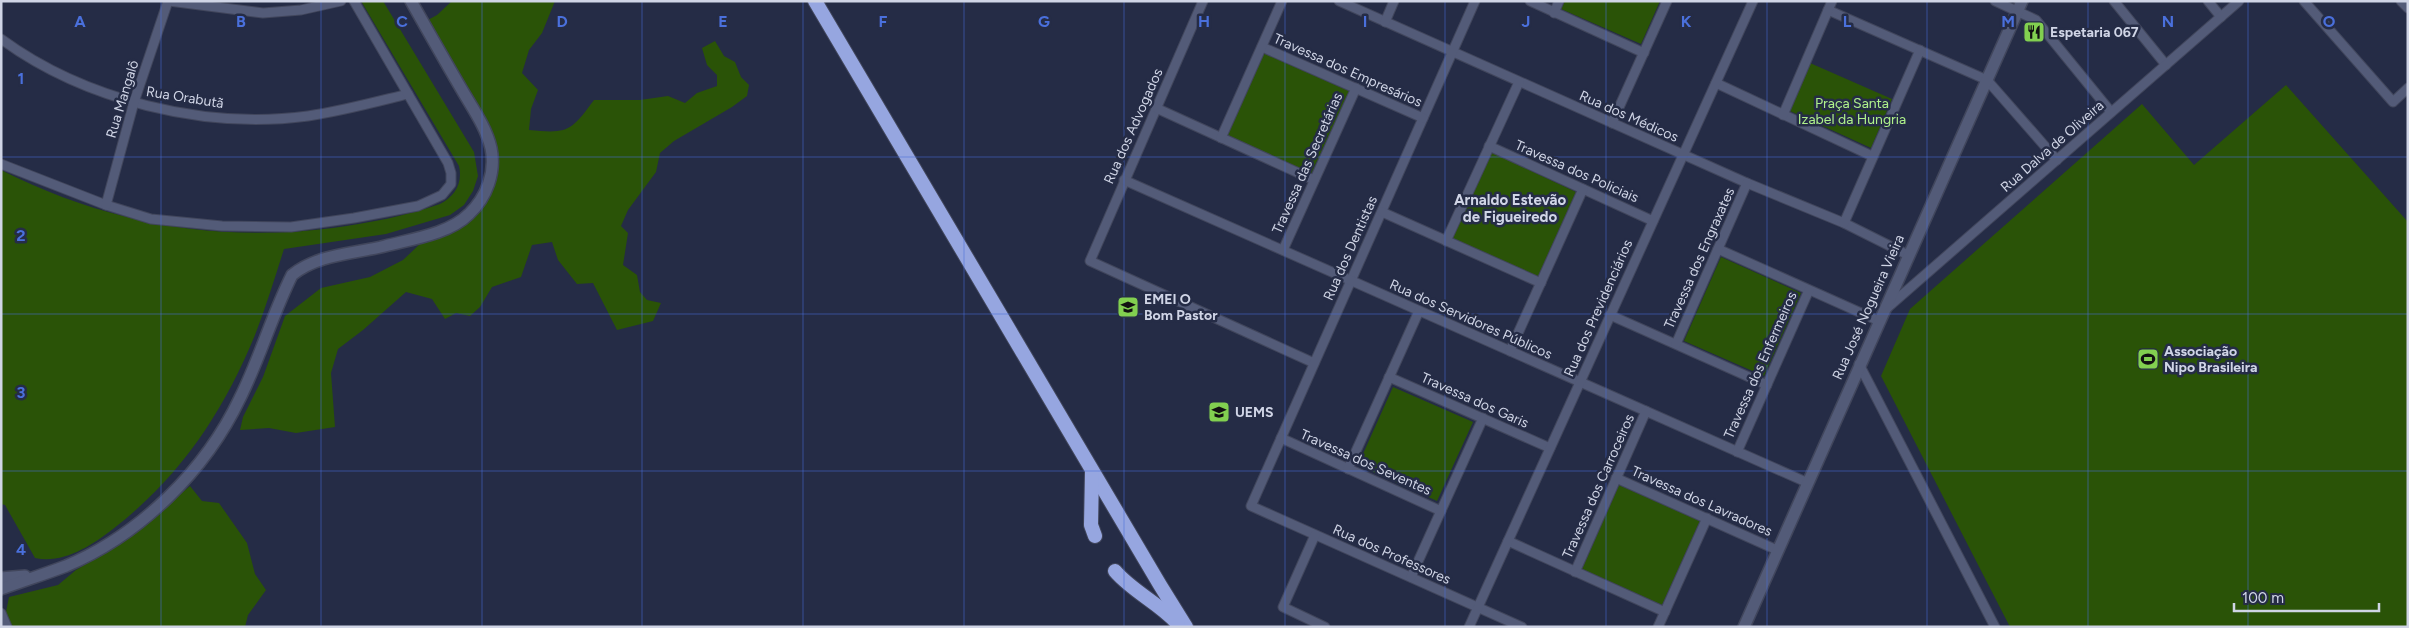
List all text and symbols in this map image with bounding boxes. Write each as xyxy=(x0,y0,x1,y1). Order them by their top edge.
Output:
text: A xyxy=(74,12,86,31)
text: B xyxy=(236,12,246,31)
text: C xyxy=(396,12,408,31)
text: D xyxy=(556,12,568,31)
text: E xyxy=(718,12,728,31)
text: F xyxy=(879,12,888,31)
text: G xyxy=(1038,12,1050,31)
text: H xyxy=(1198,12,1210,31)
text: I xyxy=(1363,12,1367,31)
text: J xyxy=(1522,12,1530,31)
text: K xyxy=(1681,12,1692,31)
text: L xyxy=(1843,12,1852,31)
text: M xyxy=(2001,12,2015,31)
text: N xyxy=(2162,12,2174,31)
text: O xyxy=(2323,12,2336,31)
restaurant icon: Espetaria 067 xyxy=(2022,20,2046,44)
place label: Espetaria 067 xyxy=(2050,24,2139,41)
street label: Travessa dos Empresários xyxy=(1271,30,1425,111)
street label: Rua Mangalô xyxy=(103,58,142,140)
street label: Rua dos Advogados xyxy=(1100,66,1167,187)
text: 1 xyxy=(18,69,24,88)
street label: Rua Orabutã xyxy=(145,83,225,112)
street label: Rua dos Médicos xyxy=(1577,87,1681,146)
street label: Travessa das Secretárias xyxy=(1269,90,1346,236)
park label: Praça Santa Izabel da Hungria xyxy=(1798,95,1906,128)
street label: Rua Dalva de Oliveira xyxy=(1997,97,2107,196)
street label: Travessa dos Policiais xyxy=(1512,137,1641,206)
street label: Travessa dos Engraxates xyxy=(1661,185,1738,331)
district label: Arnaldo Estevão de Figueiredo xyxy=(1454,191,1566,226)
street label: Rua dos Dentistas xyxy=(1320,193,1381,303)
text: 2 xyxy=(16,226,26,245)
street label: Rua José Nogueira Vieira xyxy=(1829,232,1908,382)
street label: Rua dos Previdenciários xyxy=(1560,237,1636,379)
street label: Rua dos Servidores Públicos xyxy=(1387,276,1555,363)
street label: Travessa dos Enfermeiros xyxy=(1720,289,1801,441)
place label: EMEI O Bom Pastor xyxy=(1144,291,1218,324)
school or university icon: EMEI O Bom Pastor xyxy=(1116,295,1140,319)
place label: Associação Nipo Brasileira xyxy=(2164,343,2258,376)
sports icon: Associação Nipo Brasileira xyxy=(2136,347,2160,371)
street label: Travessa dos Garis xyxy=(1418,369,1531,432)
text: 3 xyxy=(17,383,26,402)
school or university icon: UEMS xyxy=(1207,400,1231,424)
place label: UEMS xyxy=(1235,404,1274,421)
street label: Travessa dos Carroceiros xyxy=(1559,411,1638,561)
street label: Travessa dos Seventes xyxy=(1298,426,1434,499)
street label: Travessa dos Lavradores xyxy=(1629,463,1775,540)
street label: Rua dos Professores xyxy=(1330,521,1453,588)
text: 4 xyxy=(16,540,26,559)
scale bar xyxy=(2234,580,2379,612)
text: 100 m xyxy=(2242,589,2284,607)

